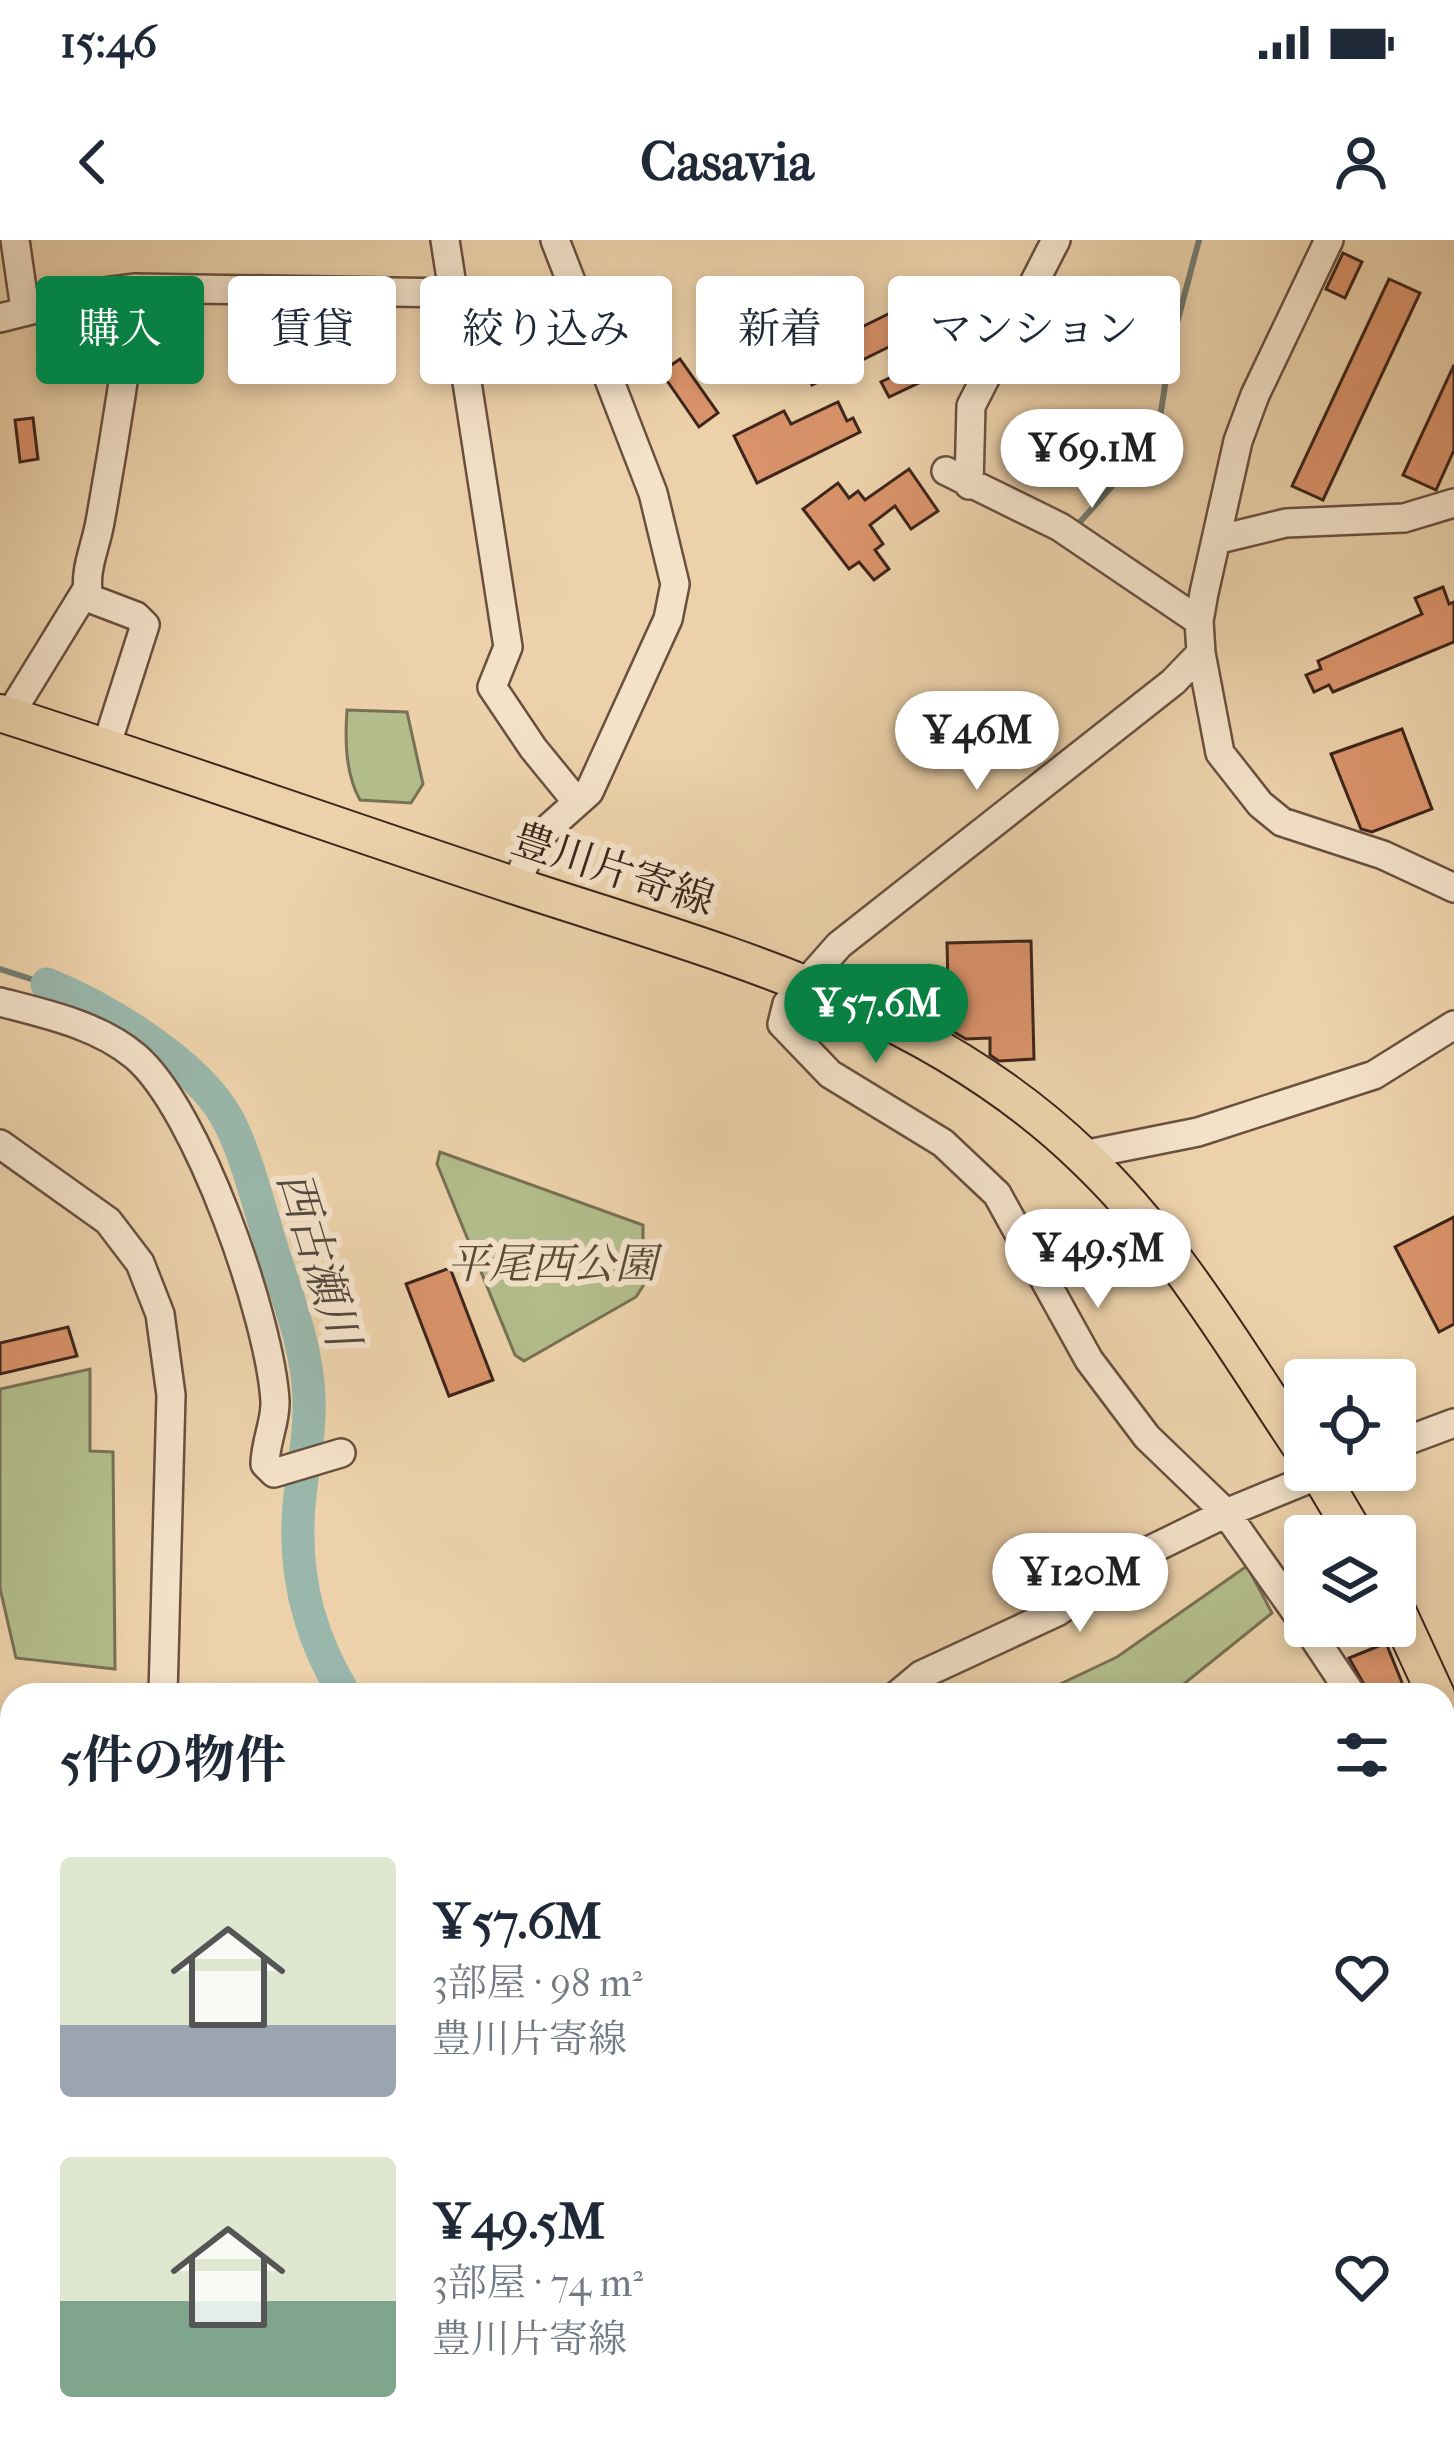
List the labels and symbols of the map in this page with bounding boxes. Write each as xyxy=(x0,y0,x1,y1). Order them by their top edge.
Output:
pin: ¥69.1M xyxy=(994,409,1190,511)
pin: ¥46M xyxy=(906,691,1048,793)
street label: 豊川片寄線 xyxy=(506,814,720,926)
pin: ¥57.6M xyxy=(778,964,974,1066)
water label: 西古瀬川 xyxy=(266,1165,371,1358)
pin: ¥49.5M xyxy=(1000,1209,1196,1311)
park label: 平尾西公園 xyxy=(447,1240,663,1289)
pin: ¥120M xyxy=(996,1533,1164,1635)

